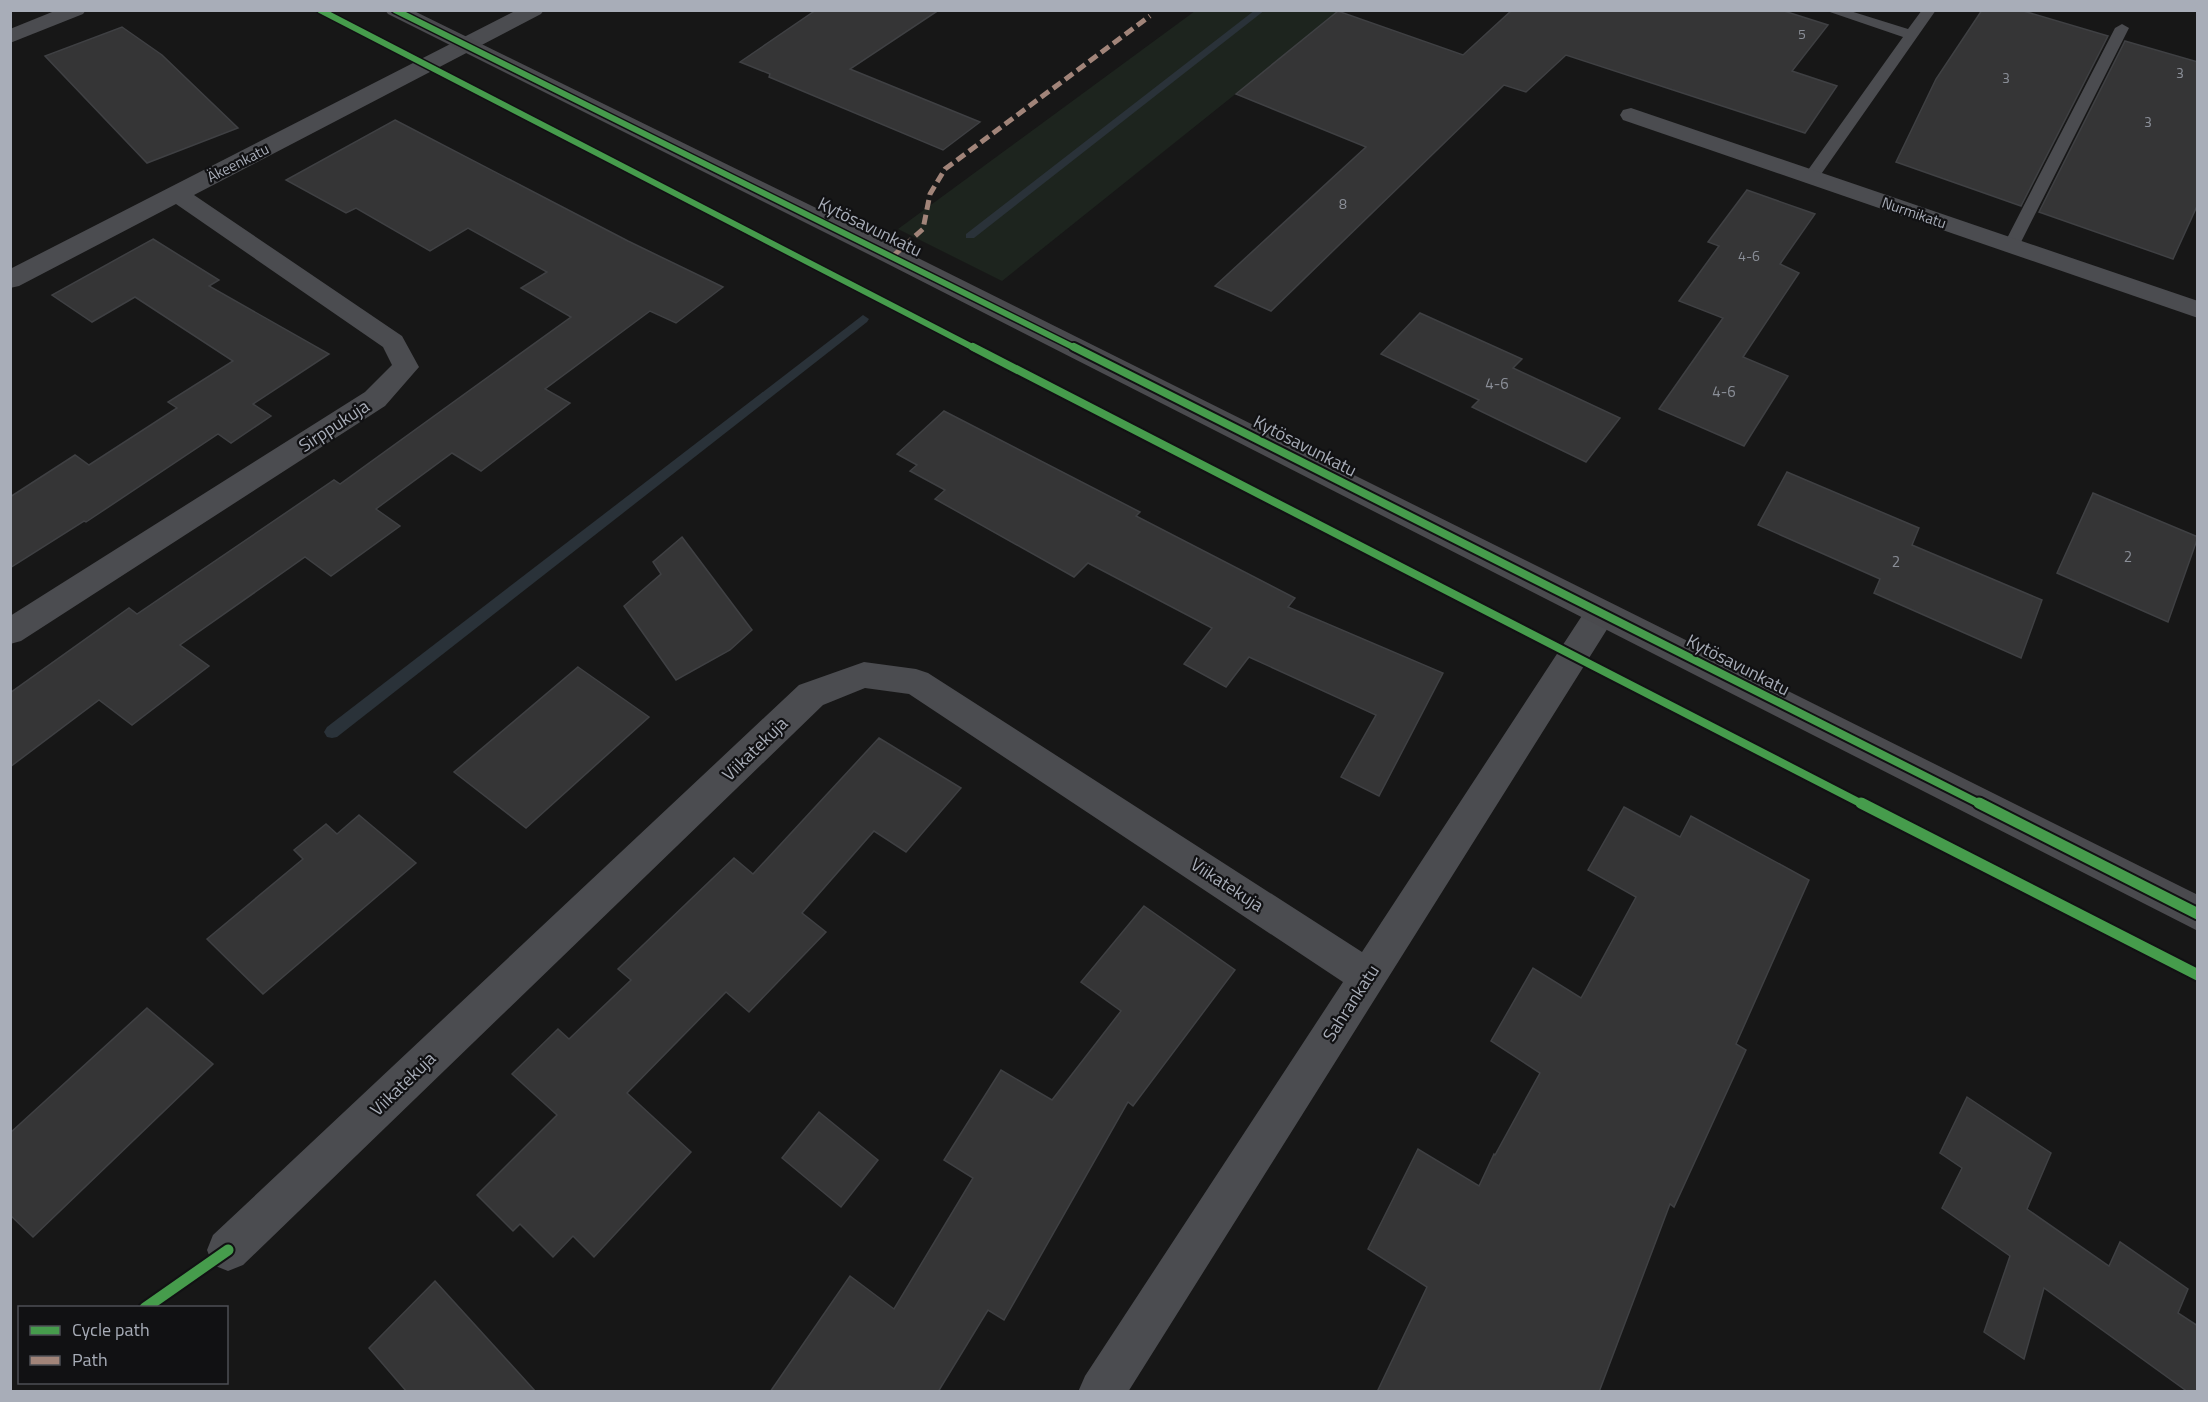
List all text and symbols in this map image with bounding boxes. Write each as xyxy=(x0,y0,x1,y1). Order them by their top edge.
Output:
house number: 5 xyxy=(1798,23,1806,44)
house number: 3 xyxy=(2176,62,2184,83)
house number: 3 xyxy=(2002,67,2010,88)
house number: 3 xyxy=(2144,111,2152,132)
street label: Äkeenkatu xyxy=(203,137,273,188)
street label: Kytösavunkatu xyxy=(814,190,927,263)
street label: Nurmikatu xyxy=(1879,191,1950,234)
house number: 8 xyxy=(1339,193,1347,214)
house number: 4-6 xyxy=(1738,245,1760,266)
house number: 4-6 xyxy=(1485,372,1509,395)
house number: 4-6 xyxy=(1712,380,1736,403)
street label: Sirppukuja xyxy=(293,393,374,459)
street label: Kytösavunkatu xyxy=(1249,408,1362,483)
house number: 2 xyxy=(2124,545,2132,568)
house number: 2 xyxy=(1892,550,1900,573)
street label: Kytösavunkatu xyxy=(1682,627,1795,702)
street label: Viikatekuja xyxy=(716,710,794,787)
street label: Viikatekuja xyxy=(1185,851,1269,918)
street label: Sahrankatu xyxy=(1316,959,1386,1046)
street label: Viikatekuja xyxy=(364,1045,442,1122)
legend xyxy=(18,1306,228,1384)
text: Cycle path xyxy=(72,1316,150,1343)
text: Path xyxy=(72,1346,108,1373)

